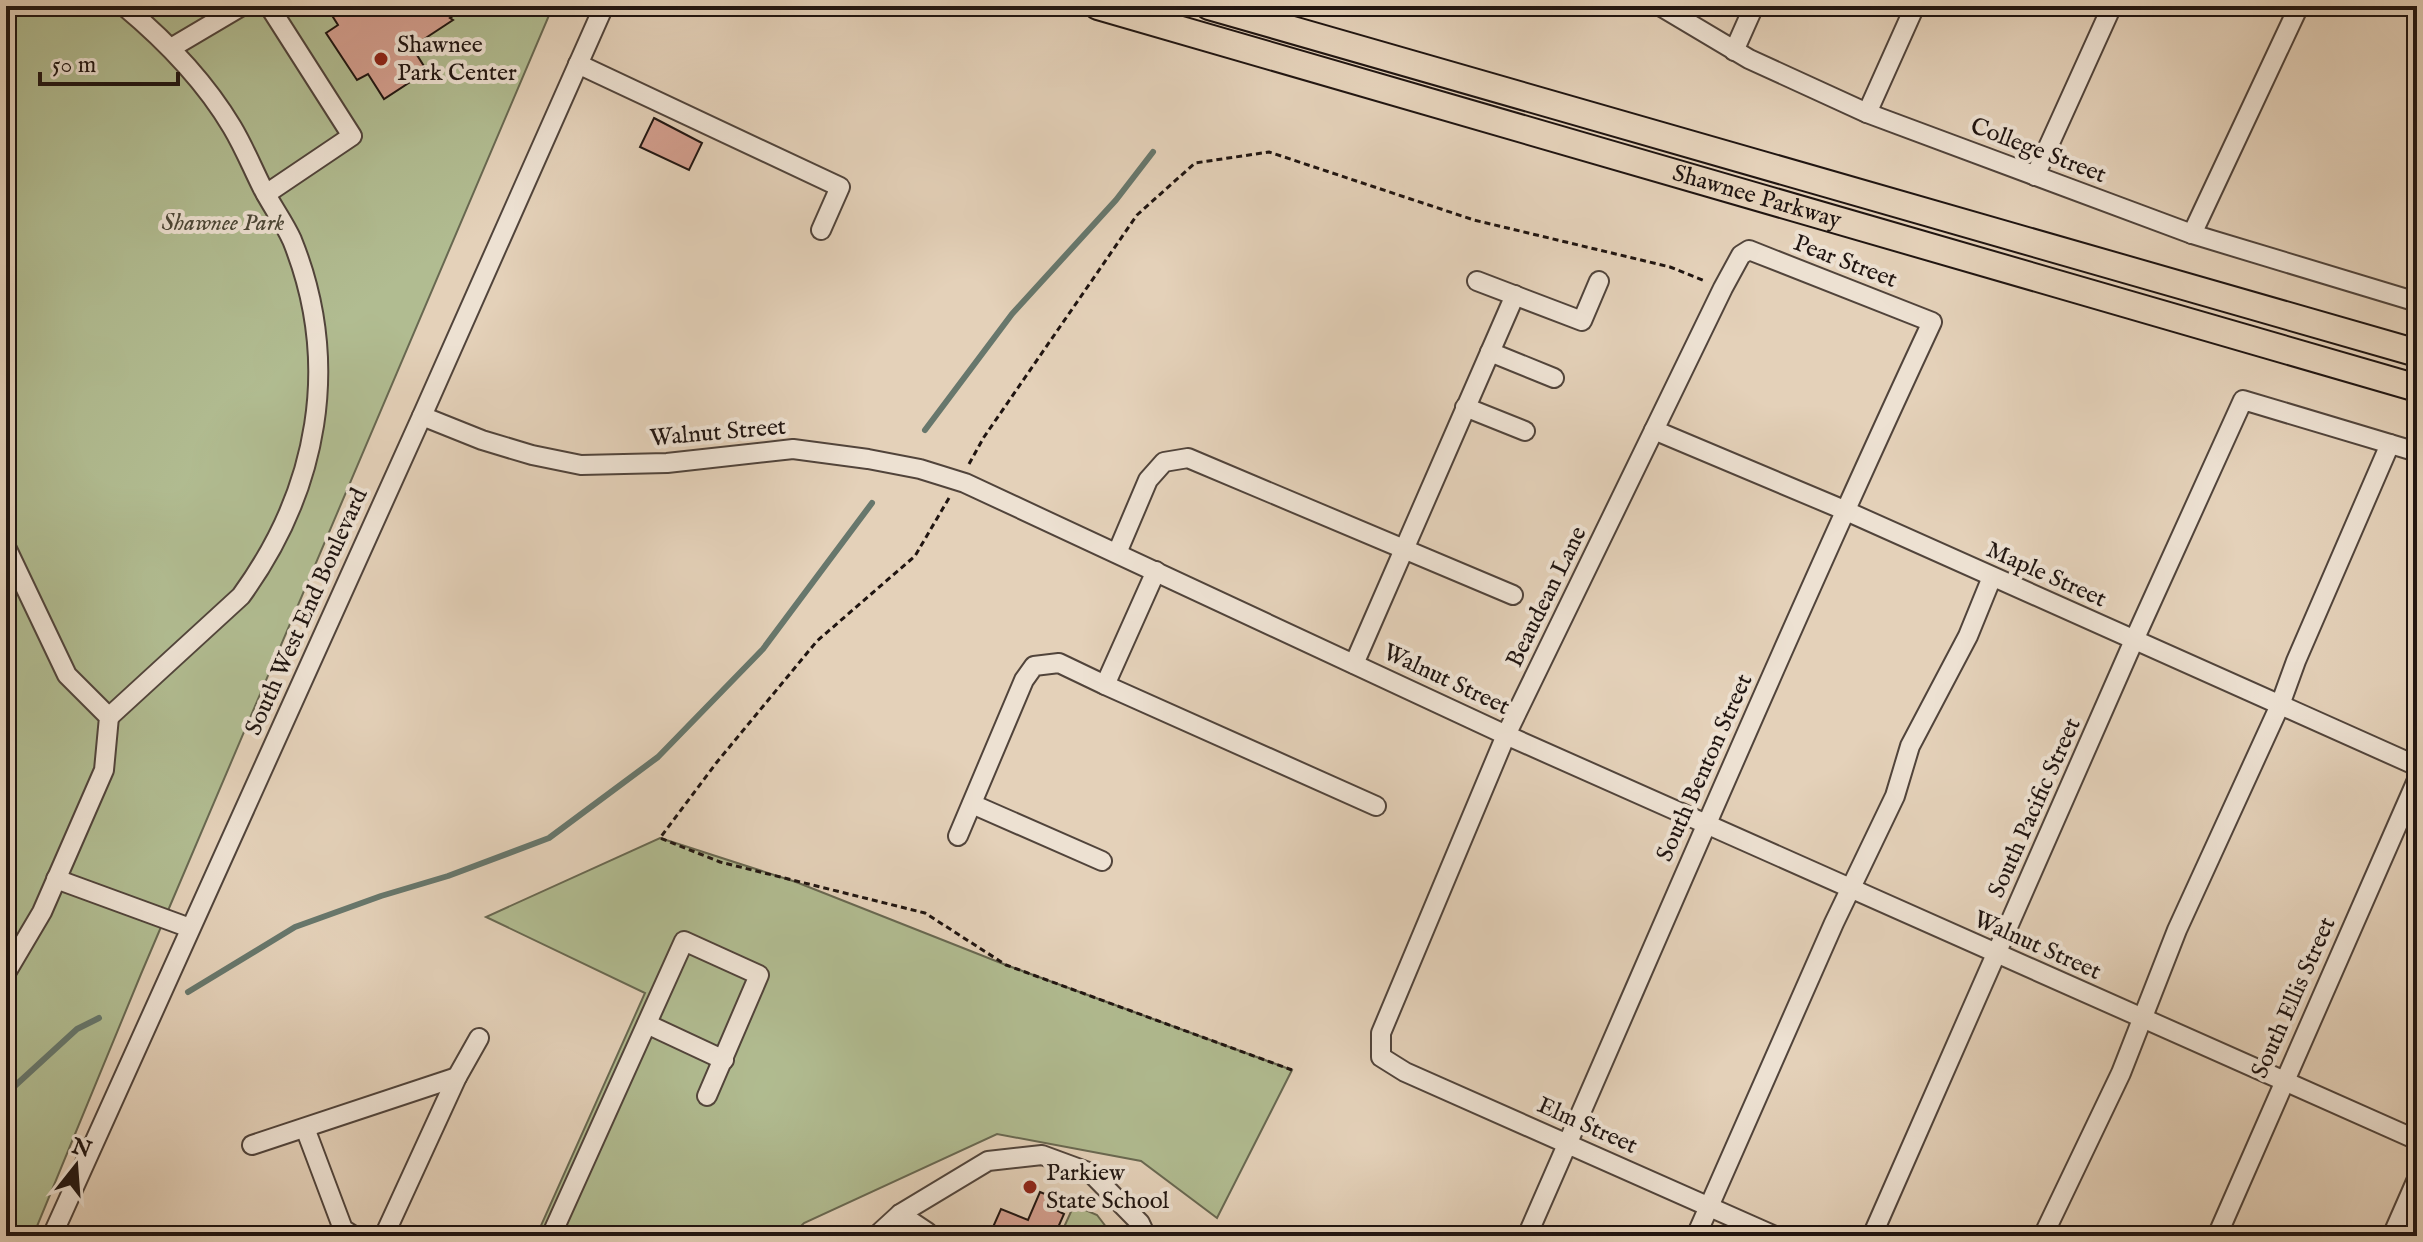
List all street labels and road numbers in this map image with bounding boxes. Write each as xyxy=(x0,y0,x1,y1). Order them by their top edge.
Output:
street label: College Street xyxy=(1966,111,2110,191)
street label: Shawnee Parkway xyxy=(1669,158,1845,236)
street label: Pear Street xyxy=(1789,228,1901,296)
street label: Walnut Street xyxy=(649,412,787,454)
street label: South West End Boulevard xyxy=(239,484,376,740)
street label: Beaudean Lane xyxy=(1499,521,1595,673)
street label: Maple Street xyxy=(1981,535,2111,615)
street label: Walnut Street xyxy=(1378,637,1514,723)
street label: South Benton Street xyxy=(1650,669,1760,867)
street label: South Pacific Street xyxy=(1981,713,2089,903)
street label: Walnut Street xyxy=(1968,904,2106,988)
street label: South Ellis Street xyxy=(2245,913,2343,1083)
street label: Elm Street xyxy=(1532,1090,1642,1162)

